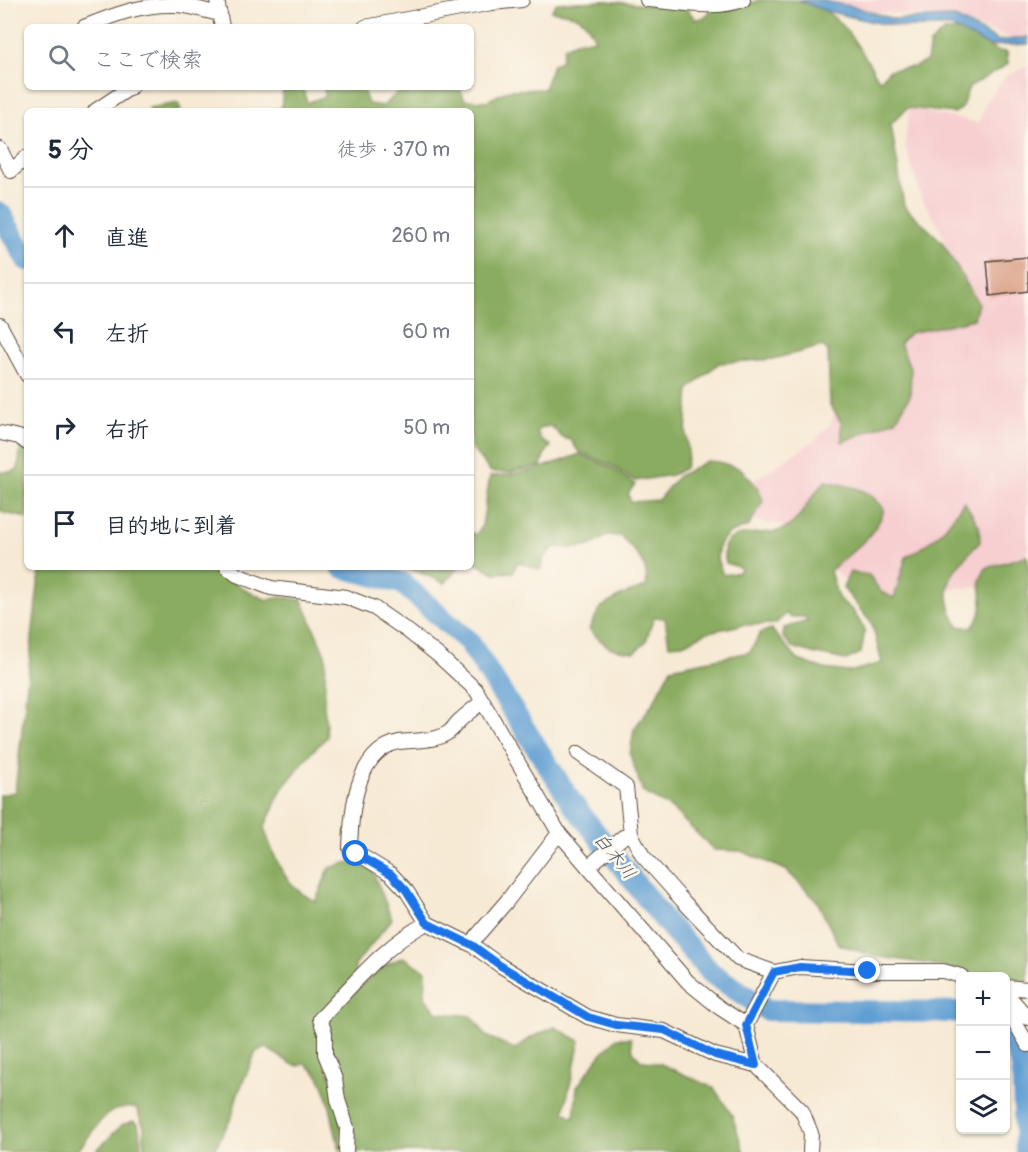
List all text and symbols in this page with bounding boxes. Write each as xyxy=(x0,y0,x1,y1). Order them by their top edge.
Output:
search box xyxy=(24,24,474,90)
icon: search xyxy=(45,41,78,74)
text: ここで検索 xyxy=(93,46,203,74)
text: 5 分 xyxy=(48,134,94,166)
text: 徒歩 · 370 m xyxy=(337,137,450,162)
icon: ahead xyxy=(48,219,81,252)
text: 260 m xyxy=(391,223,450,248)
text: 直進 xyxy=(105,224,149,252)
icon: left xyxy=(48,315,81,348)
text: 60 m xyxy=(403,319,450,344)
text: 左折 xyxy=(105,320,149,348)
icon: right xyxy=(48,411,81,444)
text: 50 m xyxy=(403,415,450,440)
text: 右折 xyxy=(105,416,149,444)
icon: arrive xyxy=(48,507,81,540)
text: 目的地に到着 xyxy=(105,512,237,540)
water label: 白木川 xyxy=(589,828,641,885)
route start xyxy=(342,840,368,866)
route end xyxy=(854,957,880,983)
map controls xyxy=(956,972,1010,1134)
button: + xyxy=(956,972,1010,1026)
button: − xyxy=(956,1026,1010,1080)
button: layers xyxy=(956,1080,1010,1134)

